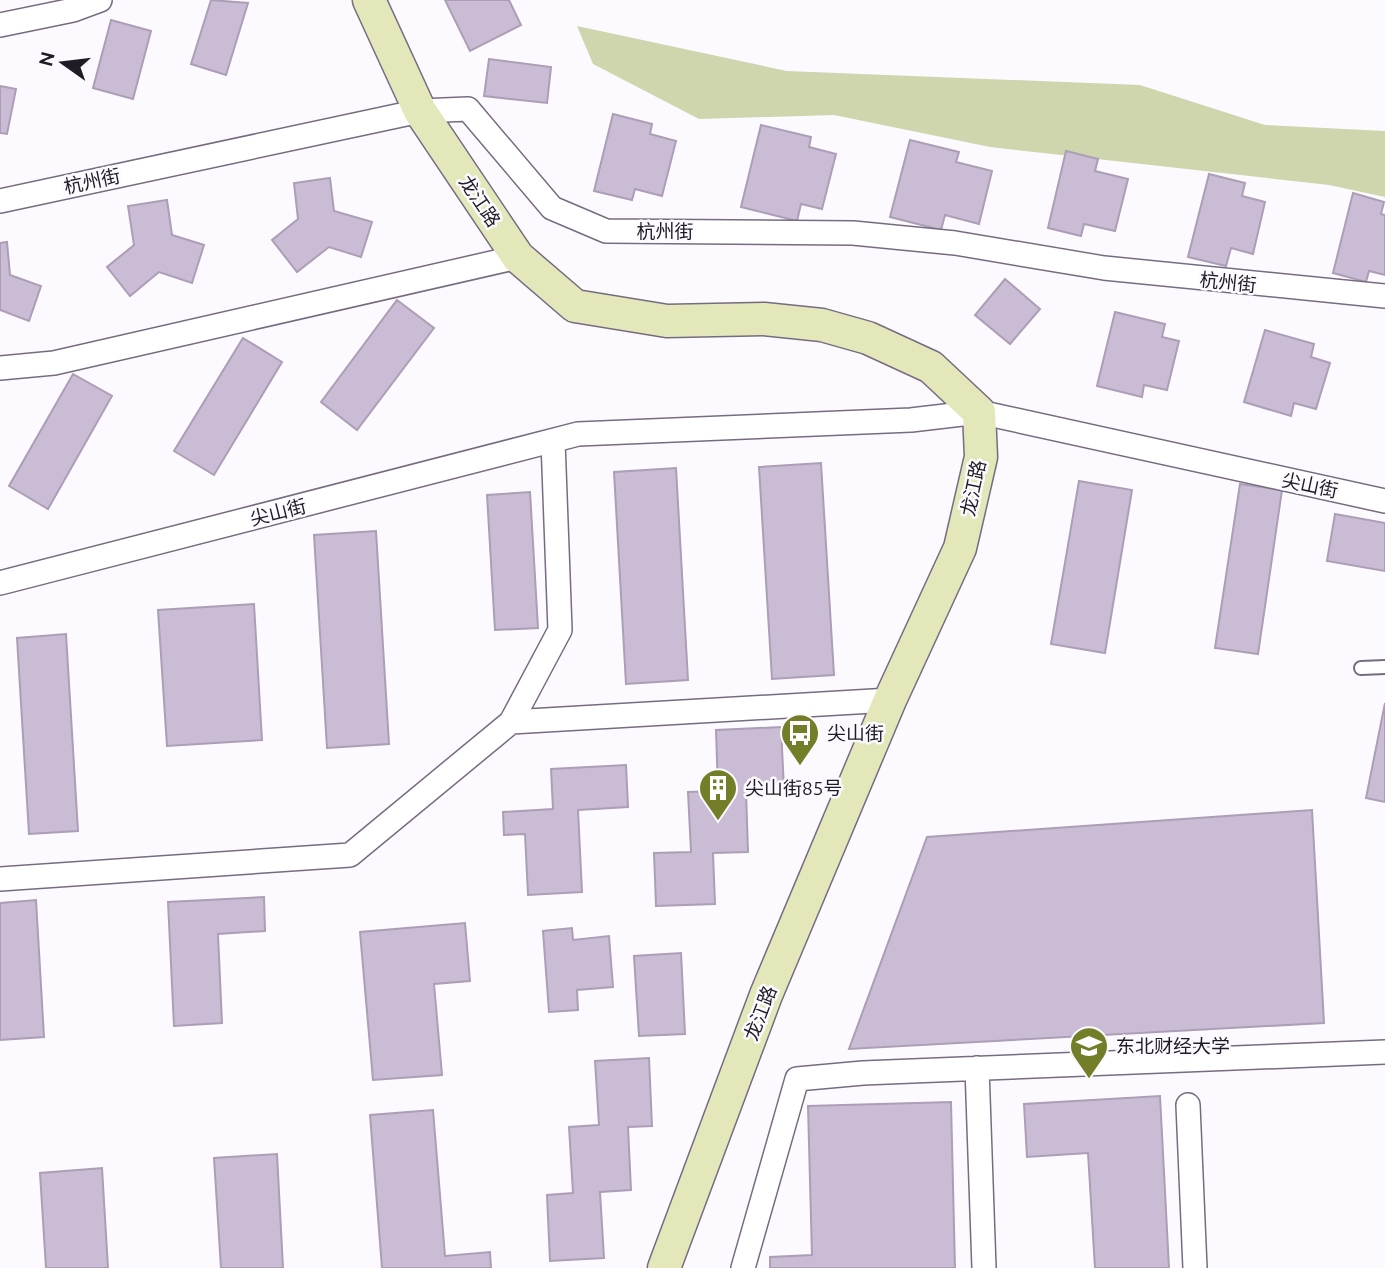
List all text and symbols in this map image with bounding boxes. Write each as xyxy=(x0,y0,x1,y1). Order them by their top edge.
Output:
north arrow xyxy=(28,28,98,98)
text: N xyxy=(34,49,59,68)
street label: 杭州街 xyxy=(62,164,122,198)
street label: 龙江路 xyxy=(455,171,505,231)
street label: 杭州街 xyxy=(636,220,694,242)
street label: 杭州街 xyxy=(1198,268,1258,296)
street label: 龙江路 xyxy=(956,458,990,518)
street label: 尖山街 xyxy=(1280,468,1340,502)
street label: 尖山街 xyxy=(248,494,308,530)
bus stop icon: 尖山街 xyxy=(779,712,821,767)
place label: 尖山街 xyxy=(827,722,884,744)
building icon: 尖山街85号 xyxy=(697,767,739,822)
place label: 尖山街85号 xyxy=(745,777,842,799)
street label: 龙江路 xyxy=(740,982,780,1044)
school or university icon: 东北财经大学 xyxy=(1068,1025,1110,1080)
place label: 东北财经大学 xyxy=(1116,1035,1230,1057)

